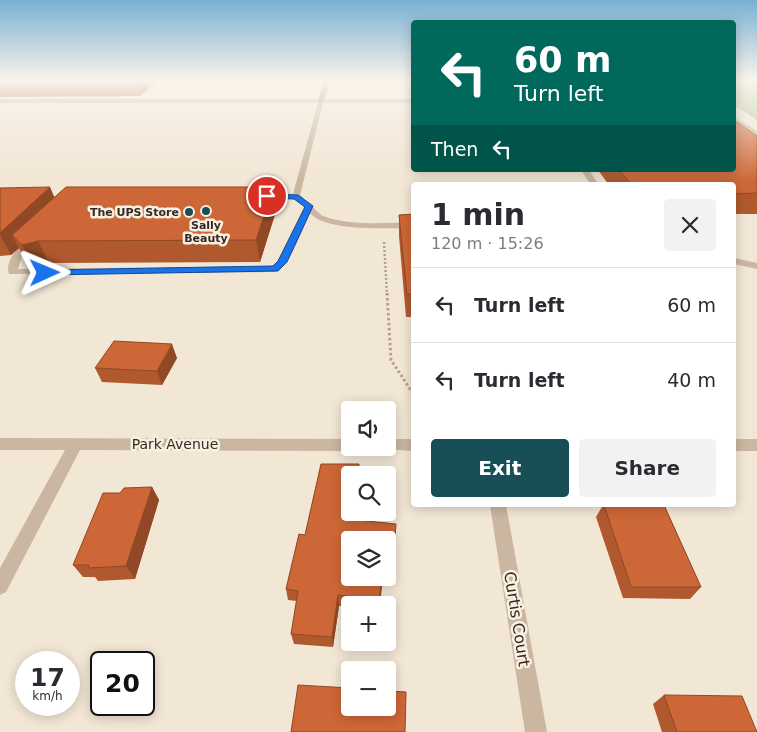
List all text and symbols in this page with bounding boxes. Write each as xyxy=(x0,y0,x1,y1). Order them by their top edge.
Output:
icon: left xyxy=(431,40,496,105)
text: 60 m xyxy=(514,40,611,80)
text: Turn left xyxy=(514,81,603,106)
icon: left xyxy=(488,135,516,163)
text: Then xyxy=(431,138,478,160)
pin xyxy=(246,175,288,217)
icon: arrive xyxy=(253,182,281,210)
text: 1 min xyxy=(431,197,525,232)
button: close xyxy=(664,199,716,251)
marker: Sally Beauty xyxy=(200,205,212,217)
place label: The UPS Store xyxy=(90,206,179,219)
marker: The UPS Store xyxy=(183,206,195,218)
place label: Sally Beauty xyxy=(184,219,228,245)
text: 120 m · 15:26 xyxy=(431,234,544,253)
position arrow xyxy=(18,246,70,298)
icon: left xyxy=(431,291,459,319)
text: Turn left xyxy=(474,294,565,316)
text: 60 m xyxy=(667,294,716,316)
icon: left xyxy=(431,366,459,394)
text: Turn left xyxy=(474,369,565,391)
text: 40 m xyxy=(667,369,716,391)
map controls xyxy=(341,401,396,716)
button: sound xyxy=(341,401,396,456)
street label: Park Avenue xyxy=(132,436,218,452)
button: Exit xyxy=(431,439,569,497)
button: Share xyxy=(579,439,716,497)
button: search xyxy=(341,466,396,521)
button: layers xyxy=(341,531,396,586)
street label: Curtis Court xyxy=(500,570,534,668)
button: + xyxy=(341,596,396,651)
speed limit sign: 20 xyxy=(90,651,155,716)
button: − xyxy=(341,661,396,716)
text: 17 xyxy=(30,663,65,692)
text: km/h xyxy=(32,689,63,703)

